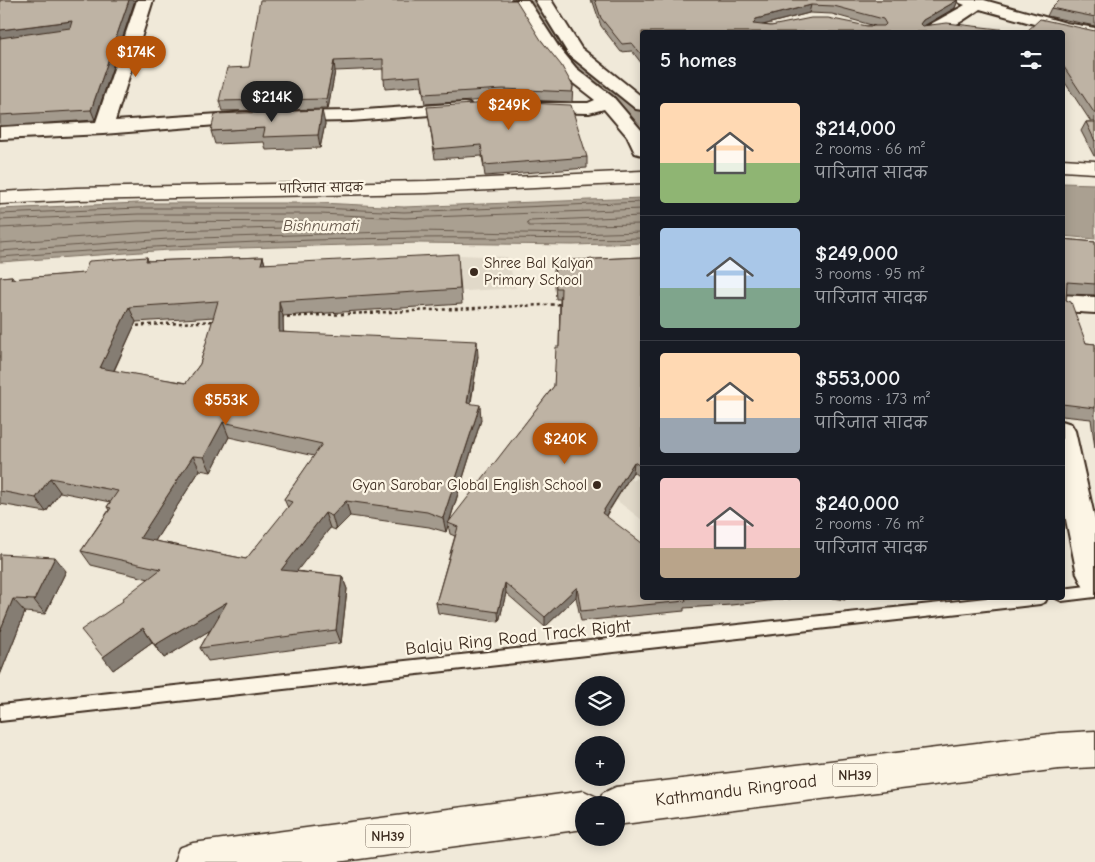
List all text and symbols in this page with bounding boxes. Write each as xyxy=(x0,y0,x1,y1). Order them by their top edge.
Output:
pin: $174K xyxy=(101,36,171,78)
text: $174K xyxy=(117,43,155,61)
icon: filters xyxy=(1017,46,1045,74)
text: 5 homes xyxy=(660,48,737,72)
pin: $214K xyxy=(237,80,307,123)
text: $214K xyxy=(252,88,292,106)
pin: $249K xyxy=(474,88,544,131)
text: $249K xyxy=(488,96,530,114)
text: $214,000 xyxy=(815,116,896,140)
icon: home xyxy=(700,123,760,183)
text: 2 rooms · 66 m² xyxy=(815,140,925,158)
text: पारिजात सादक xyxy=(815,164,927,182)
street label: पारिजात सादक xyxy=(278,178,364,196)
water label: Bishnumati xyxy=(283,217,359,235)
text: $249,000 xyxy=(815,241,898,265)
icon: home xyxy=(700,248,760,308)
place label: Shree Bal Kalyan Primary School xyxy=(484,254,593,289)
text: 3 rooms · 95 m² xyxy=(815,265,925,283)
marker: Shree Bal Kalyan Primary School xyxy=(468,266,480,278)
text: पारिजात सादक xyxy=(815,289,927,307)
text: $553,000 xyxy=(815,366,900,390)
icon: home xyxy=(700,373,760,433)
pin: $553K xyxy=(191,384,261,426)
text: 5 rooms · 173 m² xyxy=(815,390,930,408)
text: $553K xyxy=(204,391,248,409)
text: पारिजात सादक xyxy=(815,414,927,432)
pin: $240K xyxy=(530,422,600,465)
text: $240K xyxy=(544,430,586,448)
place label: Gyan Sarobar Global English School xyxy=(352,476,587,494)
marker: Gyan Sarobar Global English School xyxy=(591,479,603,491)
text: $240,000 xyxy=(815,491,899,515)
icon: home xyxy=(700,498,760,558)
text: 2 rooms · 76 m² xyxy=(815,515,924,533)
text: पारिजात सादक xyxy=(815,539,927,557)
street label: Balaju Ring Road Track Right xyxy=(404,615,633,660)
map controls xyxy=(575,676,625,846)
button: layers xyxy=(575,676,625,726)
button: + xyxy=(575,736,625,786)
road number: NH39 xyxy=(832,764,878,786)
street label: Kathmandu Ringroad xyxy=(654,770,818,811)
button: − xyxy=(575,796,625,846)
road number: NH39 xyxy=(366,824,410,848)

